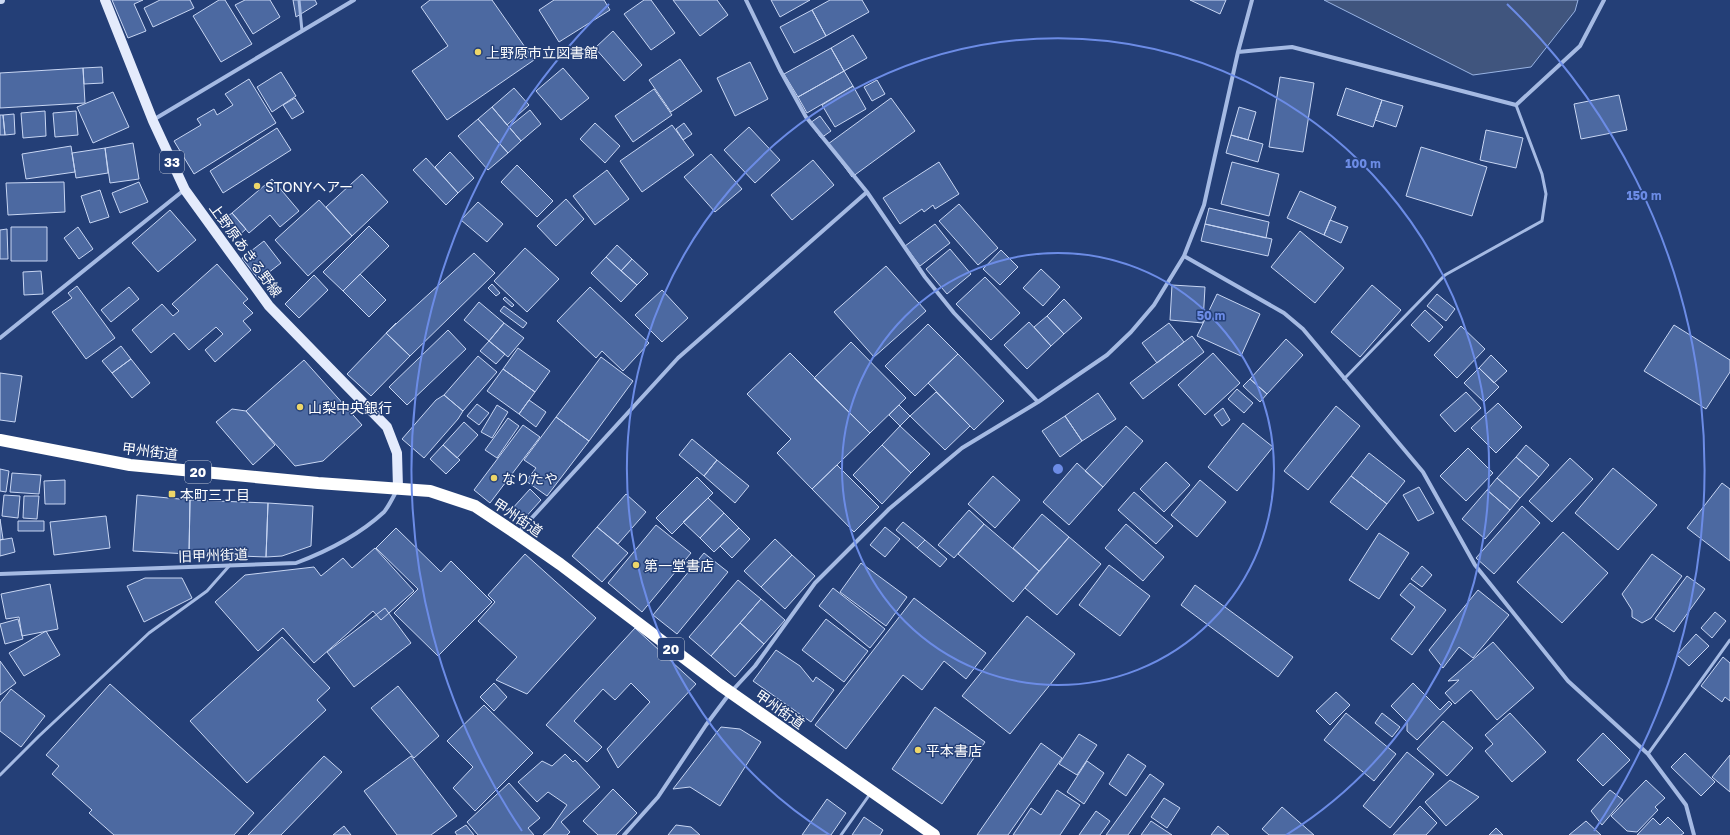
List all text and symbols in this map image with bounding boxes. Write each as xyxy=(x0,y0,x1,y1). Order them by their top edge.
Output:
place label: 上野原市立図書館 xyxy=(486,44,598,61)
marker: 上野原市立図書館 xyxy=(473,47,483,57)
road number: 33 xyxy=(160,151,184,173)
text: 100 m xyxy=(1345,156,1381,171)
place label: STONYヘアー xyxy=(265,178,353,195)
marker: STONYヘアー xyxy=(252,181,262,191)
text: 150 m xyxy=(1627,188,1661,203)
street label: 上野原あきる野線 xyxy=(206,200,286,300)
text: 50 m xyxy=(1197,308,1225,323)
place label: 山梨中央銀行 xyxy=(308,399,392,416)
marker: 山梨中央銀行 xyxy=(295,402,305,412)
street label: 甲州街道 xyxy=(121,439,179,463)
road number: 20 xyxy=(185,461,211,483)
centre of rings xyxy=(1051,462,1065,476)
place label: なりたや xyxy=(502,470,558,487)
marker: なりたや xyxy=(489,473,499,483)
place label: 本町三丁目 xyxy=(180,486,250,503)
marker: 本町三丁目 xyxy=(167,489,177,499)
street label: 甲州街道 xyxy=(490,494,546,540)
street label: 旧甲州街道 xyxy=(178,545,248,565)
place label: 第一堂書店 xyxy=(644,557,714,574)
marker: 第一堂書店 xyxy=(631,560,641,570)
road number: 20 xyxy=(658,638,684,660)
street label: 甲州街道 xyxy=(752,686,808,732)
place label: 平本書店 xyxy=(926,742,982,759)
marker: 平本書店 xyxy=(913,745,923,755)

